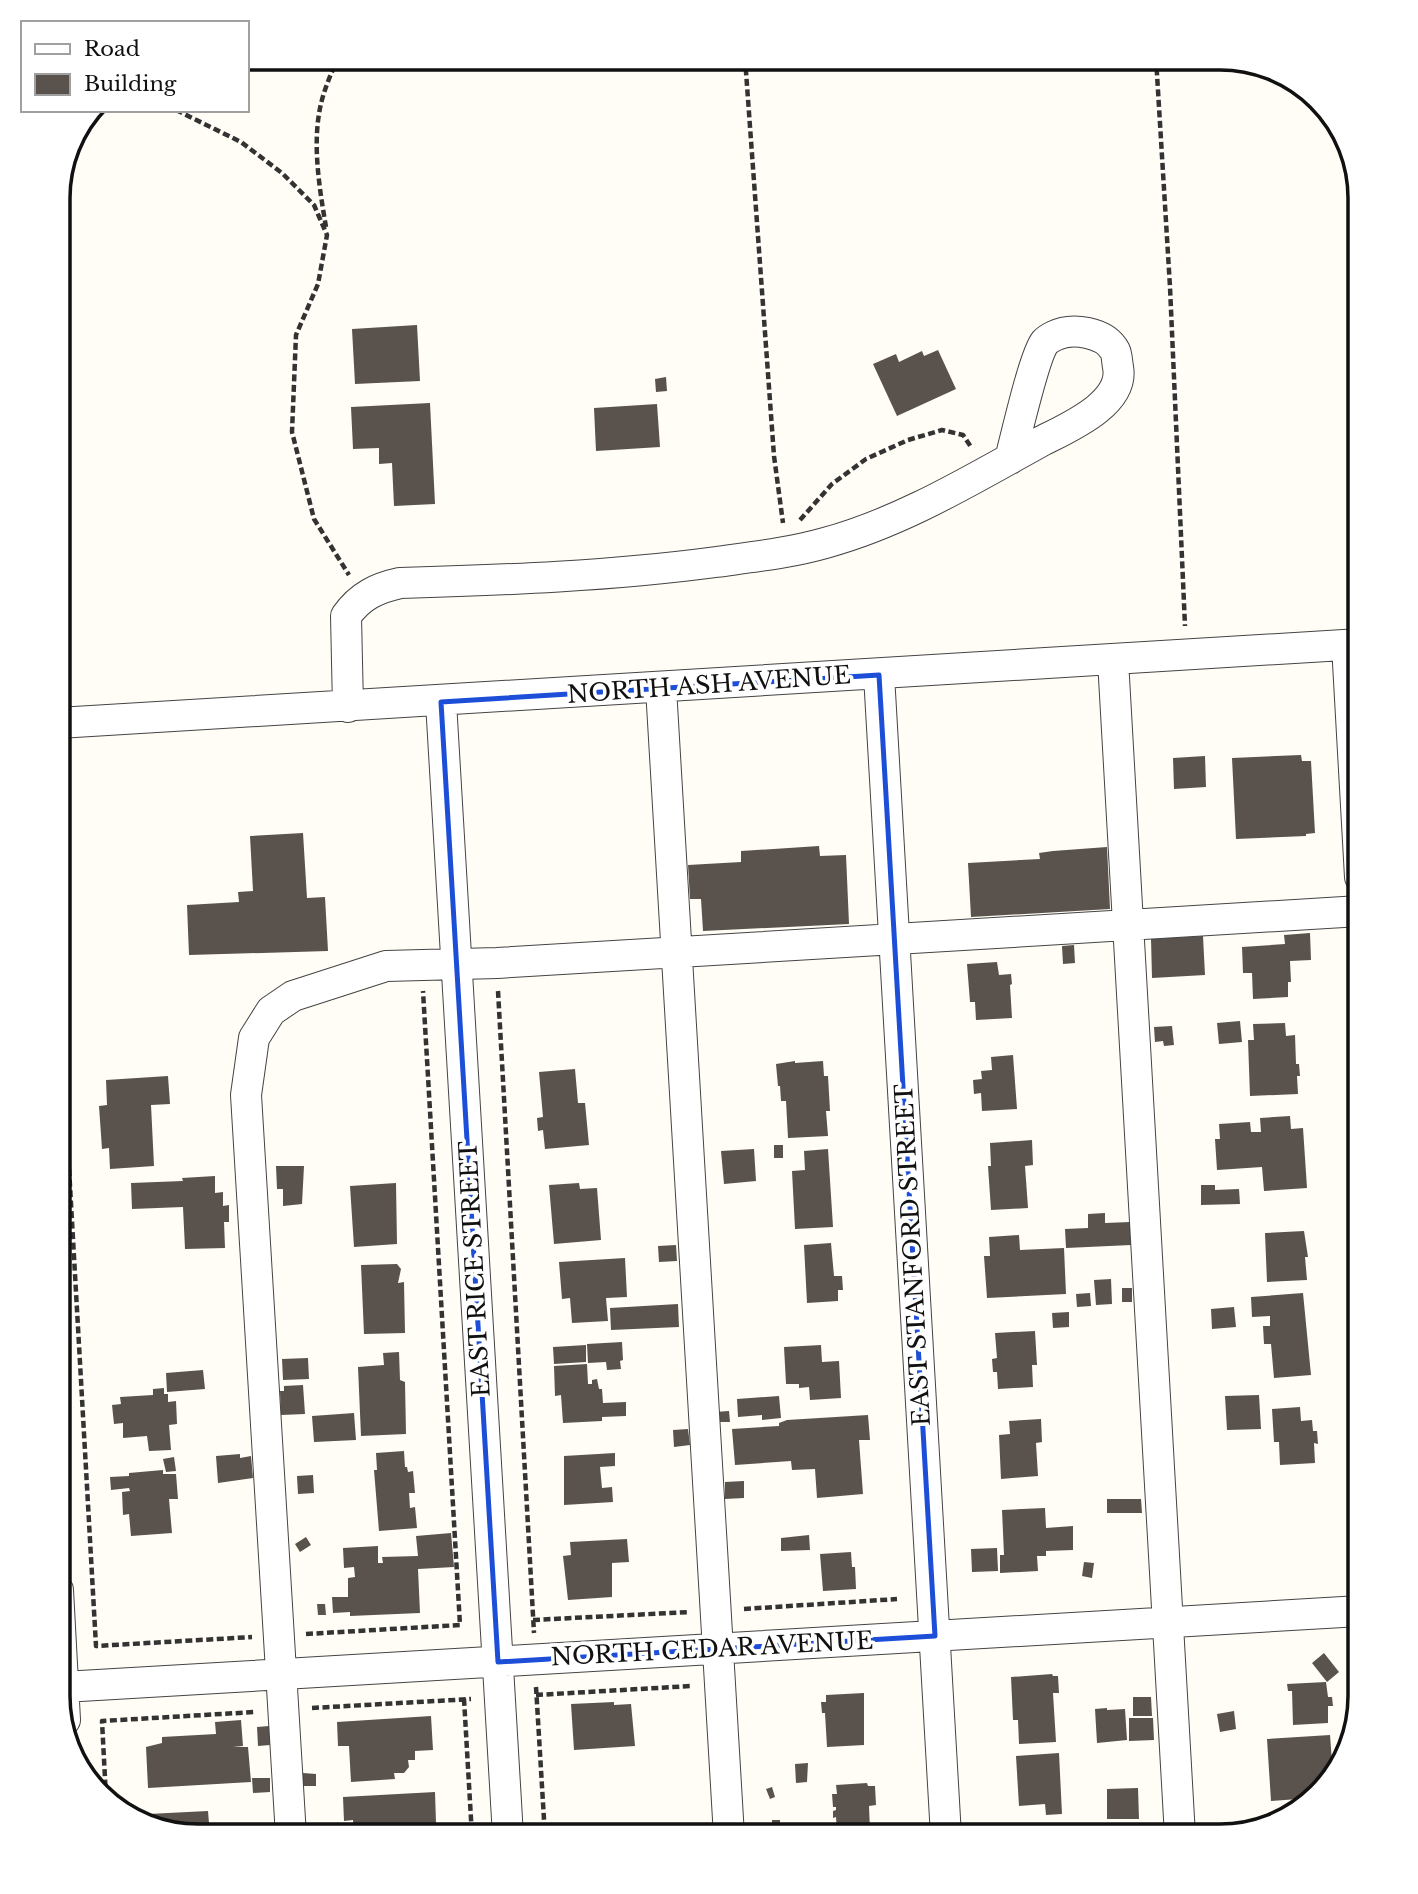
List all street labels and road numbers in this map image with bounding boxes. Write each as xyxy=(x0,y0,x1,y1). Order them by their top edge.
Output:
street label: NORTH ASH AVENUE xyxy=(566,660,852,709)
street label: EAST STANFORD STREET xyxy=(889,1083,936,1427)
street label: EAST RICE STREET xyxy=(453,1140,496,1398)
street label: NORTH CEDAR AVENUE xyxy=(550,1626,874,1671)

